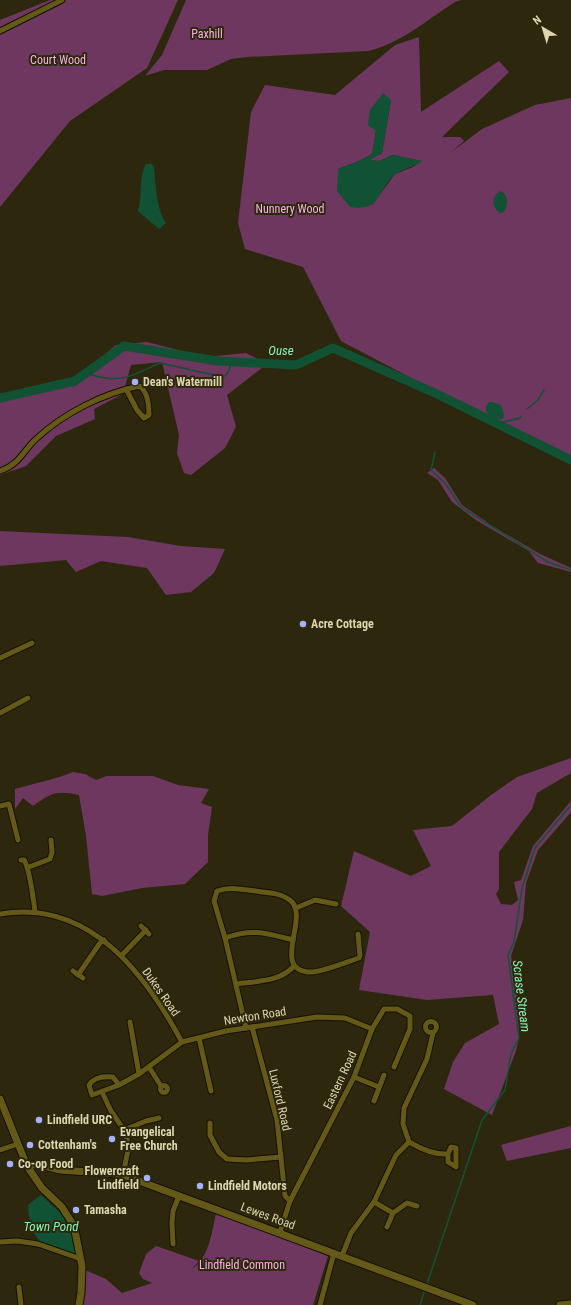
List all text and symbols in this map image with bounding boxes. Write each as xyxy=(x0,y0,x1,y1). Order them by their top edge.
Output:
north arrow xyxy=(523,8,563,48)
text: N xyxy=(530,13,544,28)
park label: Paxhill xyxy=(191,27,223,41)
park label: Court Wood xyxy=(30,53,86,67)
park label: Nunnery Wood xyxy=(256,202,325,216)
water label: Ouse xyxy=(268,343,294,358)
place label: Dean's Watermill xyxy=(143,375,222,389)
marker: Dean's Watermill xyxy=(130,377,140,387)
place label: Acre Cottage xyxy=(311,617,374,631)
marker: Acre Cottage xyxy=(298,619,308,629)
water label: Scrase Stream xyxy=(510,959,533,1033)
street label: Dukes Road xyxy=(139,965,183,1019)
street label: Newton Road xyxy=(223,1004,287,1028)
street label: Eastern Road xyxy=(320,1049,360,1111)
street label: Luxford Road xyxy=(266,1068,294,1132)
place label: Lindfield URC xyxy=(47,1113,112,1127)
marker: Lindfield URC xyxy=(34,1115,44,1125)
place label: Evangelical Free Church xyxy=(120,1125,178,1153)
marker: Evangelical Free Church xyxy=(107,1134,117,1144)
place label: Cottenham's xyxy=(38,1138,97,1152)
marker: Cottenham's xyxy=(25,1140,35,1150)
place label: Co-op Food xyxy=(18,1157,73,1171)
marker: Co-op Food xyxy=(5,1159,15,1169)
place label: Flowercraft Lindfield xyxy=(85,1164,139,1192)
marker: Flowercraft Lindfield xyxy=(142,1173,152,1183)
place label: Lindfield Motors xyxy=(208,1179,287,1193)
marker: Lindfield Motors xyxy=(195,1181,205,1191)
street label: Lewes Road xyxy=(239,1200,297,1232)
place label: Tamasha xyxy=(84,1203,127,1217)
marker: Tamasha xyxy=(71,1205,81,1215)
water label: Town Pond xyxy=(23,1219,79,1234)
park label: Lindfield Common xyxy=(199,1258,285,1272)

